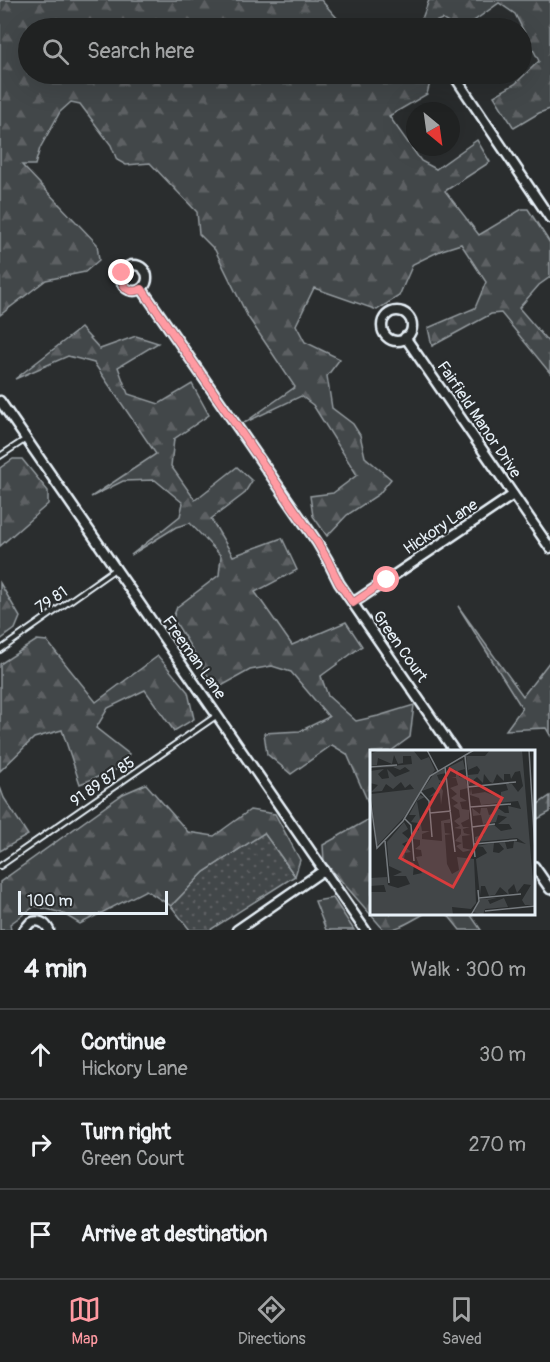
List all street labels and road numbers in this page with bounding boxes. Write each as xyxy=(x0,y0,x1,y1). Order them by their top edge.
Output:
street label: Fairfield Manor Drive xyxy=(433,357,526,482)
street label: Hickory Lane xyxy=(400,495,482,559)
street label: 79 81 xyxy=(32,582,71,618)
street label: Green Court xyxy=(368,607,432,687)
street label: Freeman Lane xyxy=(158,612,230,703)
street label: 91 89 87 85 xyxy=(66,752,139,811)

